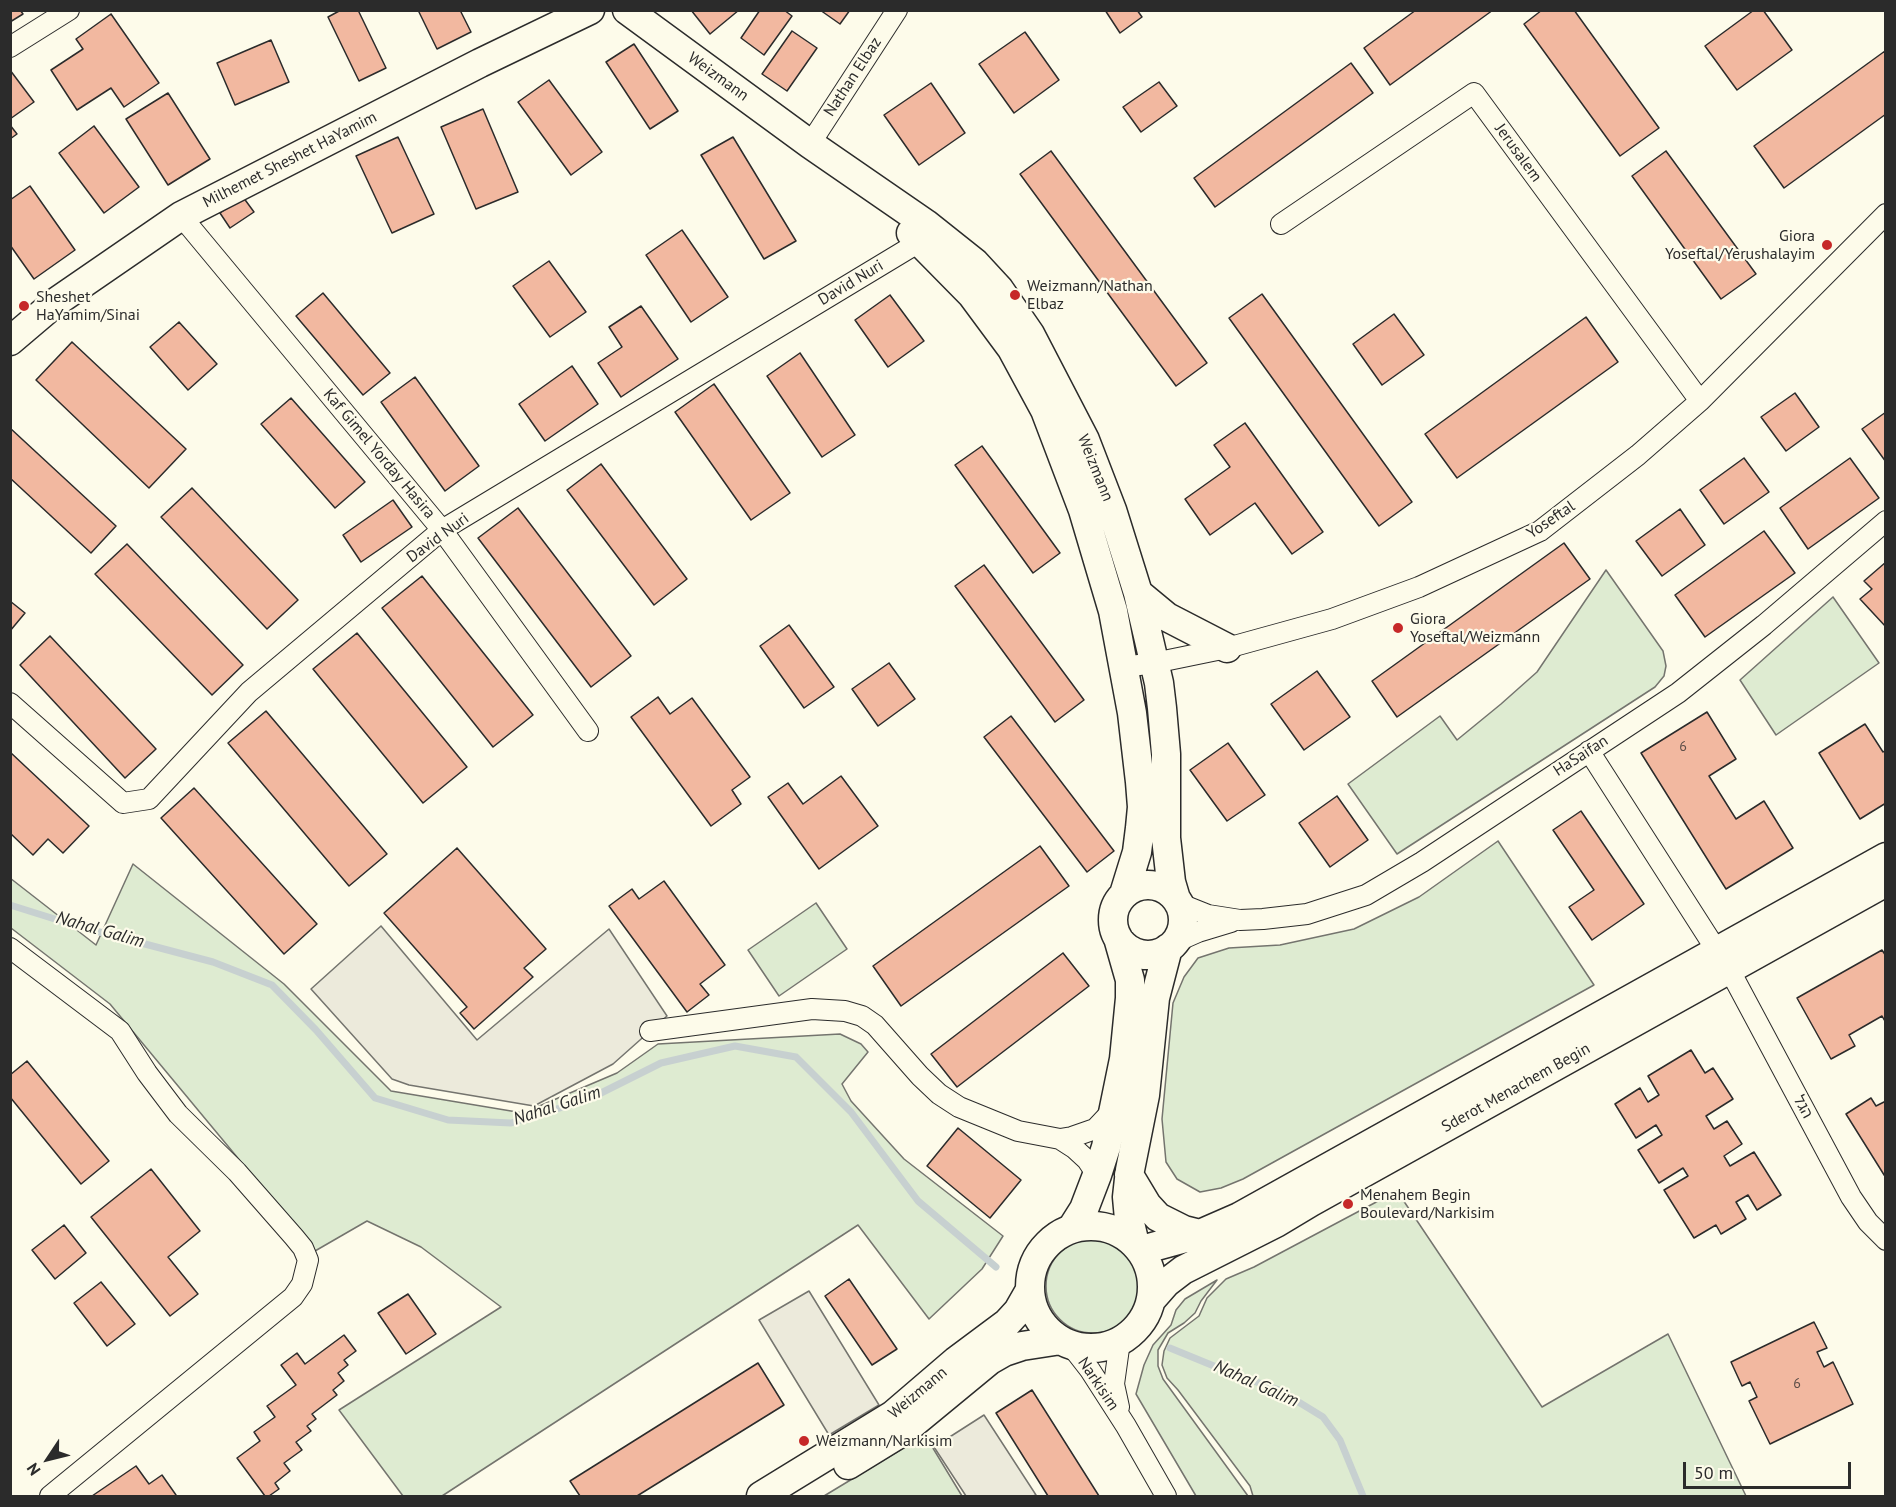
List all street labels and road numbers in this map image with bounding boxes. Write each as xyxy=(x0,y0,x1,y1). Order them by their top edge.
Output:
street label: Nathan Elbaz xyxy=(820,34,886,120)
street label: Weizmann xyxy=(684,48,752,106)
street label: Milhemet Sheshet HaYamim xyxy=(200,108,380,212)
street label: Jerusalem xyxy=(1490,120,1546,186)
street label: David Nuri xyxy=(815,256,887,310)
street label: Kaf Gimel Yorday Hasira xyxy=(319,385,439,523)
street label: Weizmann xyxy=(1073,432,1117,504)
street label: Yoseftal xyxy=(1523,497,1579,543)
street label: David Nuri xyxy=(403,509,473,567)
street label: HaSaifan xyxy=(1550,731,1612,781)
street label: Sderot Menachem Begin xyxy=(1438,1039,1594,1137)
street label: הגל xyxy=(1789,1092,1817,1122)
street label: Narkisim xyxy=(1073,1354,1123,1414)
street label: Weizmann xyxy=(885,1363,951,1423)

